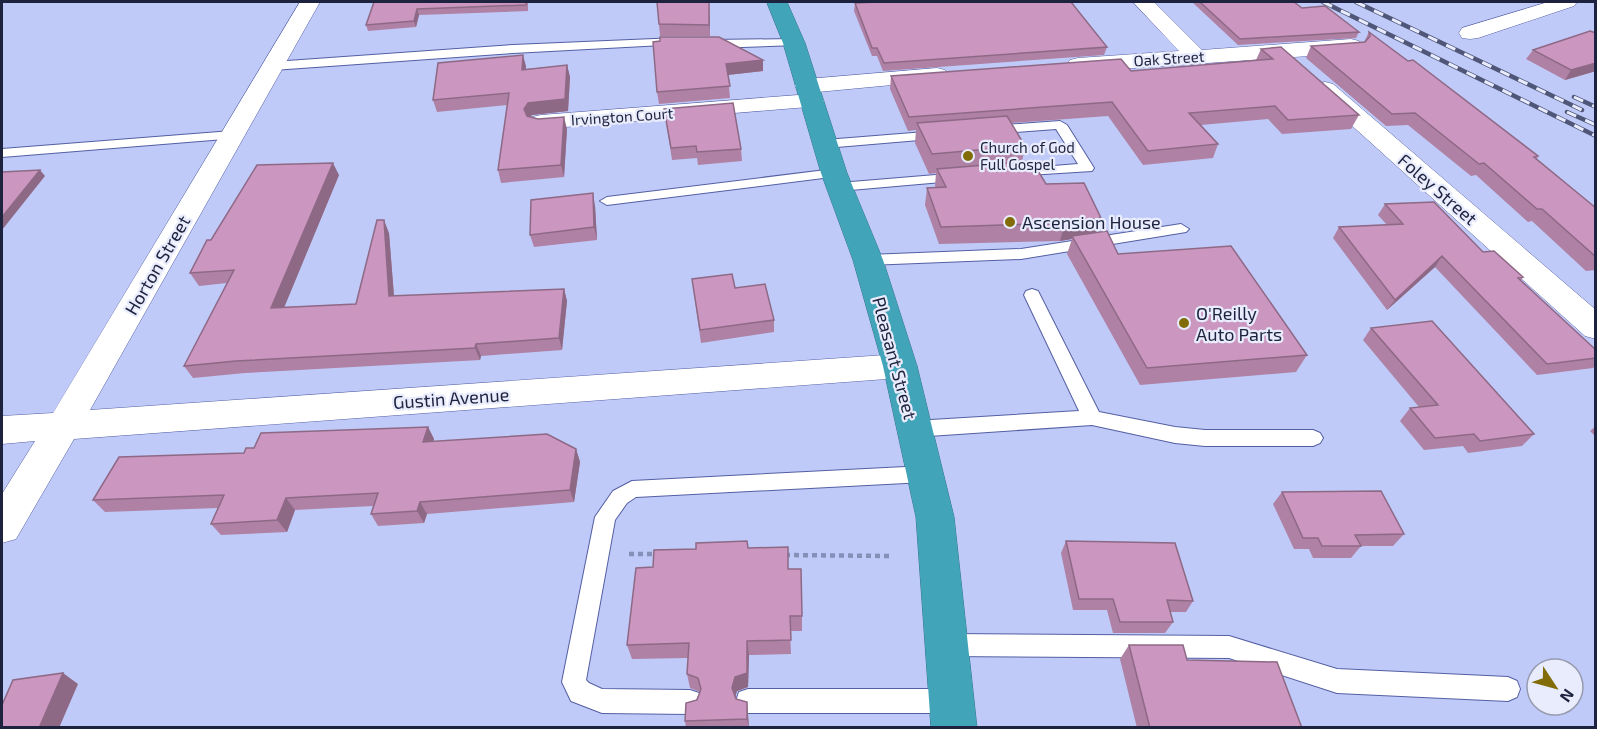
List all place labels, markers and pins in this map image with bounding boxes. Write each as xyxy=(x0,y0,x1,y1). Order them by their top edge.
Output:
place label: Church of God Full Gospel xyxy=(980,138,1075,173)
marker: Church of God Full Gospel xyxy=(961,149,975,163)
place label: Ascension House xyxy=(1022,211,1161,233)
marker: Ascension House xyxy=(1003,215,1017,229)
place label: O'Reilly Auto Parts xyxy=(1196,302,1282,345)
marker: O'Reilly Auto Parts xyxy=(1177,316,1191,330)

